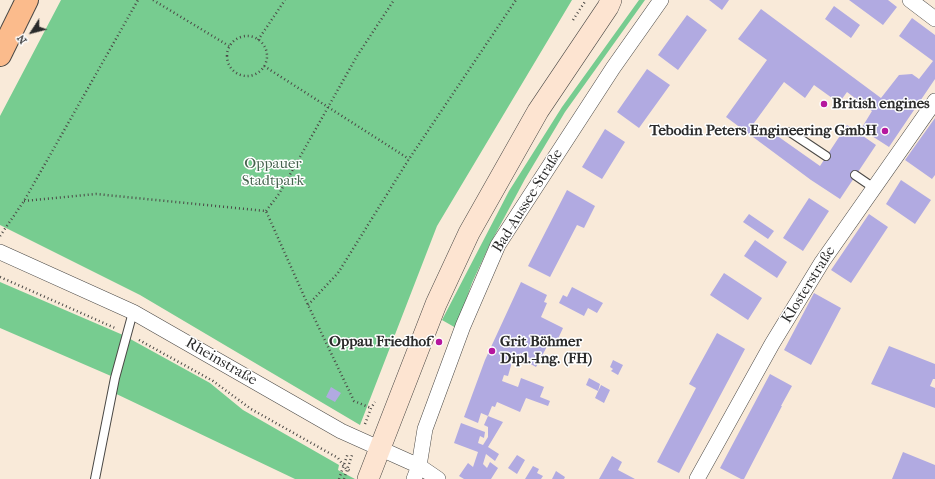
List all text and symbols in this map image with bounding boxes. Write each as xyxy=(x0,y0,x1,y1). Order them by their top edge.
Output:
north arrow xyxy=(12,12,52,52)
text: N xyxy=(14,32,30,47)
place label: British engines xyxy=(832,95,930,113)
marker: British engines xyxy=(819,99,829,109)
place label: Tebodin Peters Engineering GmbH xyxy=(650,122,877,140)
marker: Tebodin Peters Engineering GmbH xyxy=(880,126,890,136)
street label: Bad-Aussee-Straße xyxy=(489,146,567,256)
park label: Oppauer Stadtpark xyxy=(242,155,304,190)
street label: Klosterstraße xyxy=(778,243,840,327)
place label: Oppau Friedhof xyxy=(329,333,431,351)
place label: Grit Böhmer Dipl.-Ing. (FH) xyxy=(500,333,592,368)
street label: Rheinstraße xyxy=(182,334,260,390)
marker: Oppau Friedhof xyxy=(434,337,444,347)
marker: Grit Böhmer Dipl.-Ing. (FH) xyxy=(487,346,497,356)

